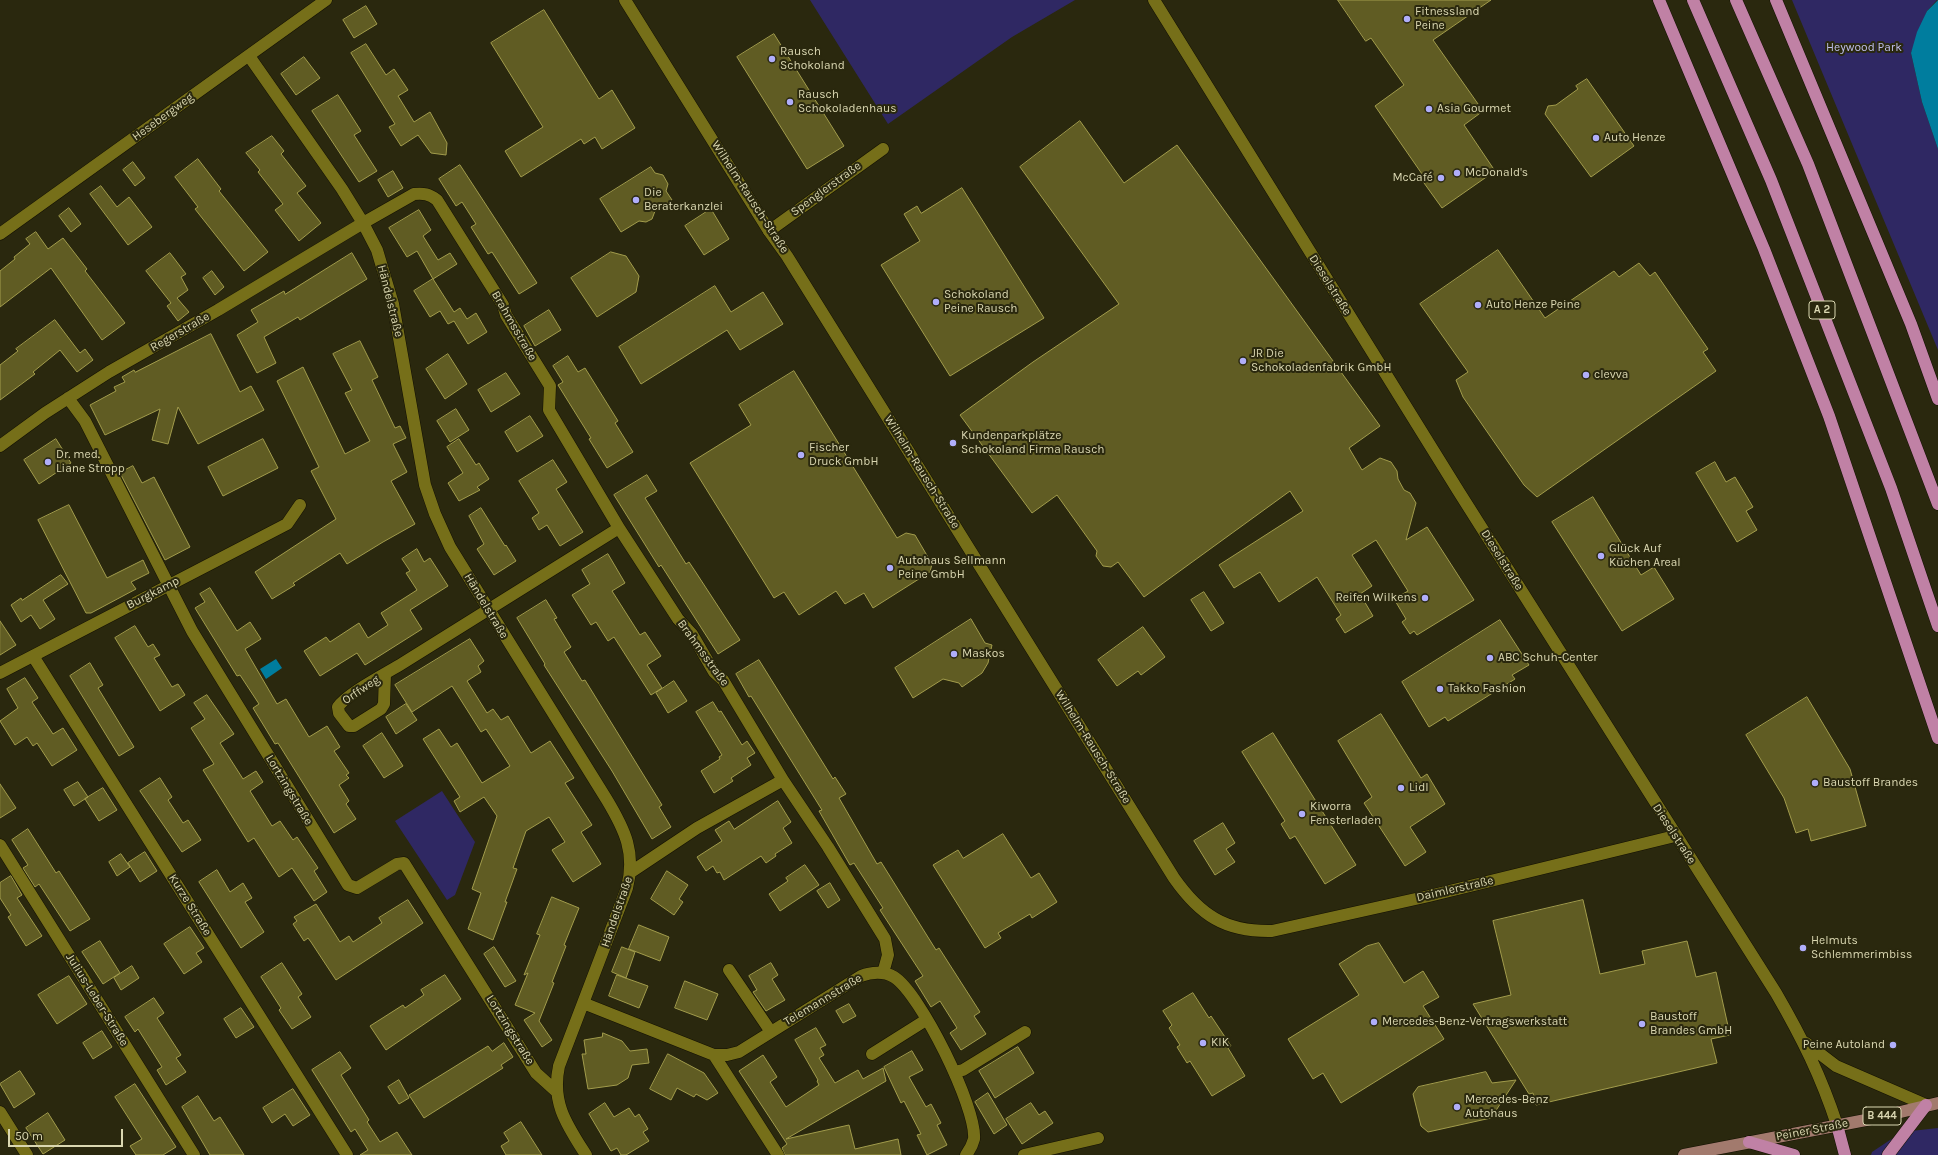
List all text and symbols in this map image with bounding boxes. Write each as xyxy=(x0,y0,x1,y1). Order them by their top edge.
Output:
place label: Fitnessland Peine xyxy=(1415,5,1480,33)
marker: Fitnessland Peine xyxy=(1402,14,1412,24)
park label: Heywood Park xyxy=(1826,41,1902,55)
place label: Rausch Schokoland xyxy=(780,45,845,73)
marker: Rausch Schokoland xyxy=(767,54,777,64)
place label: Rausch Schokoladenhaus xyxy=(798,88,896,116)
street label: Hesebergweg xyxy=(129,90,197,144)
marker: Rausch Schokoladenhaus xyxy=(785,97,795,107)
place label: Asia Gourmet xyxy=(1437,102,1511,116)
marker: Asia Gourmet xyxy=(1424,104,1434,114)
place label: Auto Henze xyxy=(1604,131,1665,145)
marker: Auto Henze xyxy=(1591,133,1601,143)
street label: Wilhelm-Rausch-Straße xyxy=(708,138,792,256)
street label: Spenglerstraße xyxy=(788,159,864,219)
place label: McDonald's xyxy=(1465,166,1528,180)
marker: McDonald's xyxy=(1452,168,1462,178)
place label: McCafé xyxy=(1392,171,1433,185)
marker: McCafé xyxy=(1436,173,1446,183)
place label: Die Beraterkanzlei xyxy=(644,186,723,214)
marker: Die Beraterkanzlei xyxy=(631,195,641,205)
street label: Dieselstraße xyxy=(1306,252,1354,318)
street label: Händelstraße xyxy=(374,263,406,339)
street label: Brahmsstraße xyxy=(488,288,540,364)
place label: Schokoland Peine Rausch xyxy=(944,288,1018,316)
marker: Schokoland Peine Rausch xyxy=(931,297,941,307)
place label: Auto Henze Peine xyxy=(1486,298,1580,312)
marker: Auto Henze Peine xyxy=(1473,300,1483,310)
road number: A 2 xyxy=(1809,301,1835,319)
street label: Regerstraße xyxy=(148,309,212,355)
place label: JR Die Schokoladenfabrik GmbH xyxy=(1251,347,1391,375)
marker: JR Die Schokoladenfabrik GmbH xyxy=(1238,356,1248,366)
place label: clevva xyxy=(1594,368,1628,382)
marker: clevva xyxy=(1581,370,1591,380)
street label: Wilhelm-Rausch-Straße xyxy=(881,413,963,531)
place label: Kundenparkplätze Schokoland Firma Rausch xyxy=(961,429,1105,457)
marker: Kundenparkplätze Schokoland Firma Rausch xyxy=(948,438,958,448)
place label: Fischer Druck GmbH xyxy=(809,441,878,469)
place label: Dr. med. Liane Stropp xyxy=(56,448,125,476)
marker: Fischer Druck GmbH xyxy=(796,450,806,460)
marker: Dr. med. Liane Stropp xyxy=(43,457,53,467)
street label: Dieselstraße xyxy=(1478,527,1526,593)
place label: Glück Auf Küchen Areal xyxy=(1609,542,1681,570)
marker: Glück Auf Küchen Areal xyxy=(1596,551,1606,561)
place label: Autohaus Sellmann Peine GmbH xyxy=(898,554,1006,582)
marker: Autohaus Sellmann Peine GmbH xyxy=(885,563,895,573)
street label: Händelstraße xyxy=(461,571,511,641)
street label: Burgkamp xyxy=(124,574,182,612)
place label: Reifen Wilkens xyxy=(1335,591,1417,605)
marker: Reifen Wilkens xyxy=(1420,593,1430,603)
street label: Brahmsstraße xyxy=(674,617,732,689)
place label: Maskos xyxy=(962,647,1005,661)
marker: Maskos xyxy=(949,649,959,659)
place label: ABC Schuh-Center xyxy=(1498,651,1598,665)
marker: ABC Schuh-Center xyxy=(1485,653,1495,663)
street label: Orffweg xyxy=(340,672,382,708)
place label: Takko Fashion xyxy=(1448,682,1526,696)
marker: Takko Fashion xyxy=(1435,684,1445,694)
street label: Wilhelm-Rausch-Straße xyxy=(1052,688,1134,806)
street label: Lortzingstraße xyxy=(262,752,316,828)
place label: Baustoff Brandes xyxy=(1823,776,1918,790)
marker: Baustoff Brandes xyxy=(1810,778,1820,788)
place label: Lidl xyxy=(1409,781,1429,795)
marker: Lidl xyxy=(1396,783,1406,793)
place label: Kiworra Fensterladen xyxy=(1310,800,1381,828)
street label: Dieselstraße xyxy=(1649,801,1699,867)
marker: Kiworra Fensterladen xyxy=(1297,809,1307,819)
street label: Kurze Straße xyxy=(165,872,215,938)
street label: Daimlerstraße xyxy=(1415,873,1495,905)
street label: Händelstraße xyxy=(598,875,636,949)
place label: Helmuts Schlemmerimbiss xyxy=(1811,934,1912,962)
marker: Helmuts Schlemmerimbiss xyxy=(1798,943,1808,953)
street label: Julius-Leber-Straße xyxy=(63,951,131,1049)
street label: Telemannstraße xyxy=(781,971,865,1029)
street label: Lortzingstraße xyxy=(483,992,537,1068)
place label: Baustoff Brandes GmbH xyxy=(1650,1010,1732,1038)
place label: Mercedes-Benz-Vertragswerkstatt xyxy=(1382,1015,1567,1029)
marker: Mercedes-Benz-Vertragswerkstatt xyxy=(1369,1017,1379,1027)
marker: Baustoff Brandes GmbH xyxy=(1637,1019,1647,1029)
place label: KIK xyxy=(1211,1036,1229,1050)
marker: KIK xyxy=(1198,1038,1208,1048)
place label: Peine Autoland xyxy=(1803,1038,1885,1052)
marker: Peine Autoland xyxy=(1888,1040,1898,1050)
place label: Mercedes-Benz Autohaus xyxy=(1465,1093,1548,1121)
marker: Mercedes-Benz Autohaus xyxy=(1452,1102,1462,1112)
road number: B 444 xyxy=(1863,1107,1901,1125)
street label: Peiner Straße xyxy=(1775,1116,1849,1144)
scale bar xyxy=(10,1121,125,1147)
text: 50 m xyxy=(15,1129,43,1143)

